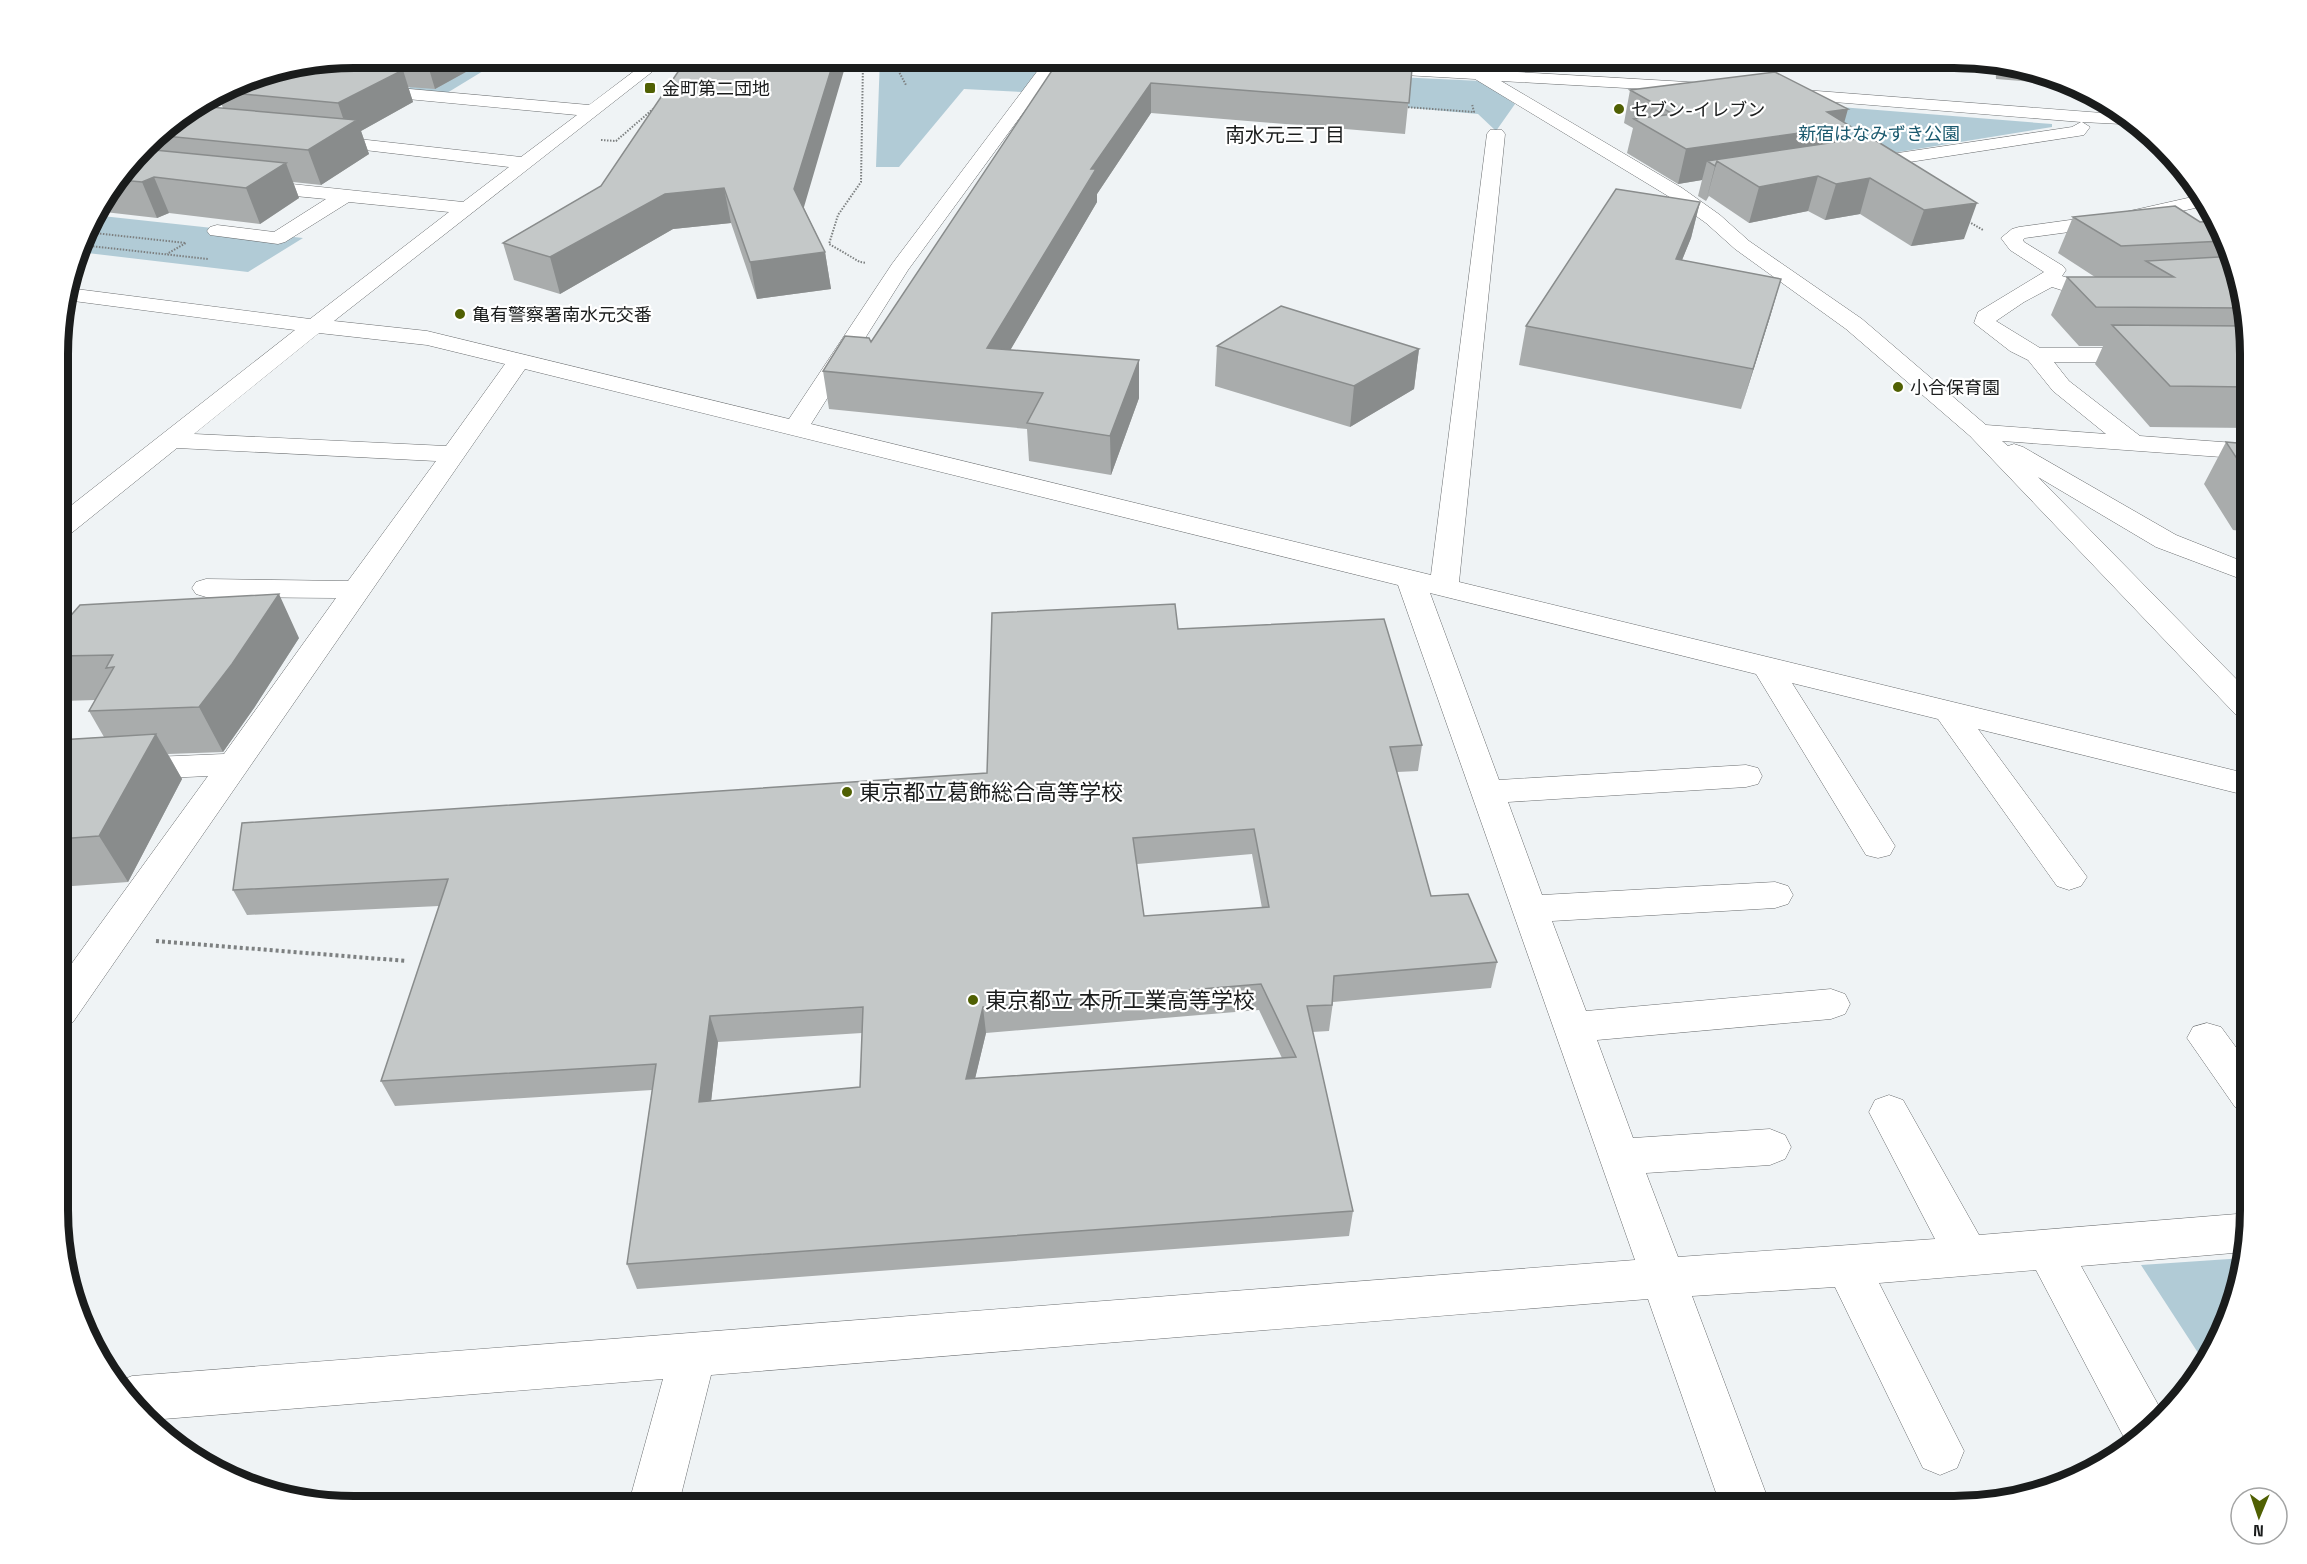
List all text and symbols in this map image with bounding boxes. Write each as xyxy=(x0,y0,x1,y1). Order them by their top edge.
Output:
place label: 金町第二団地 xyxy=(662,77,770,100)
marker: 金町第二団地 xyxy=(643,81,657,95)
place label: セブン-イレブン xyxy=(1631,98,1765,121)
marker: セブン-イレブン xyxy=(1612,102,1626,116)
district label: 南水元三丁目 xyxy=(1225,122,1345,148)
park label: 新宿はなみずき公園 xyxy=(1798,122,1960,145)
place label: 亀有警察署南水元交番 xyxy=(472,303,652,326)
marker: 亀有警察署南水元交番 xyxy=(453,307,467,321)
place label: 小合保育園 xyxy=(1910,376,2000,399)
marker: 小合保育園 xyxy=(1891,380,1905,394)
place label: 東京都立葛飾総合高等学校 xyxy=(859,778,1123,806)
marker: 東京都立葛飾総合高等学校 xyxy=(840,785,854,799)
place label: 東京都立 本所工業高等学校 xyxy=(985,986,1255,1014)
marker: 東京都立 本所工業高等学校 xyxy=(966,993,980,1007)
north arrow xyxy=(2229,1486,2289,1546)
text: N xyxy=(2253,1520,2264,1541)

